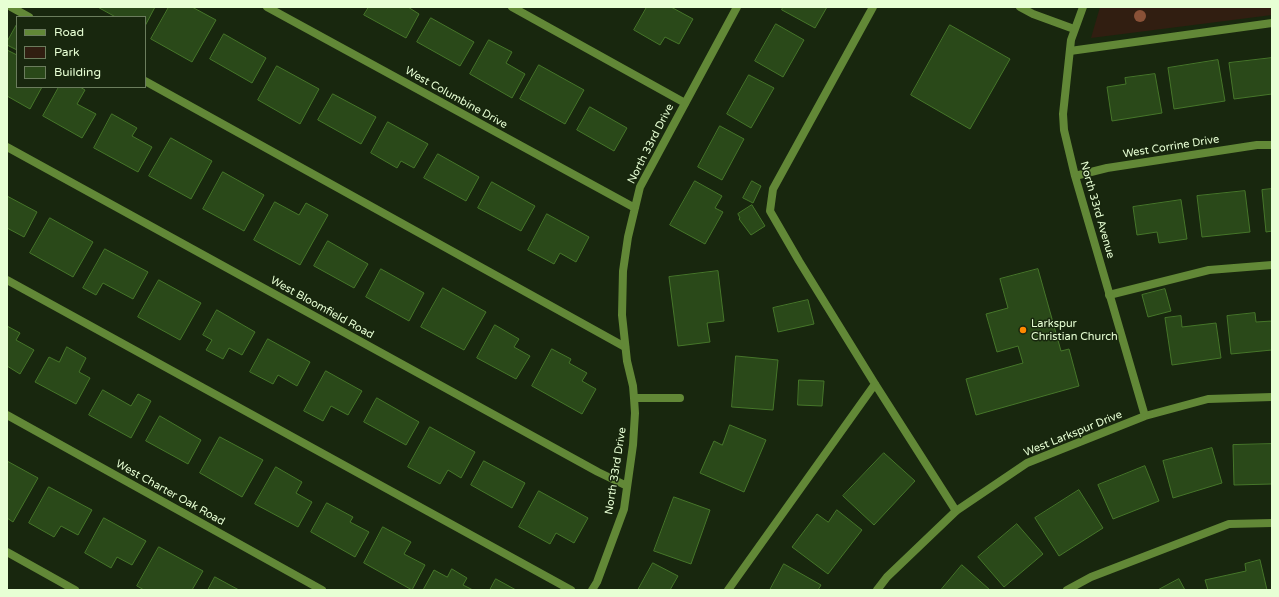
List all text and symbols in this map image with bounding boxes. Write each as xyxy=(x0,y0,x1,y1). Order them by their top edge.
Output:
legend xyxy=(16,16,146,88)
text: Road xyxy=(54,25,84,39)
text: Park xyxy=(54,45,80,59)
street label: West Columbine Drive xyxy=(402,64,510,132)
text: Building xyxy=(54,65,101,79)
street label: North 33rd Drive xyxy=(625,102,677,186)
street label: West Corrine Drive xyxy=(1122,133,1220,161)
street label: North 33rd Avenue xyxy=(1077,160,1117,260)
street label: West Bloomfield Road xyxy=(268,274,376,342)
place label: Larkspur Christian Church xyxy=(1031,317,1118,343)
marker: Larkspur Christian Church xyxy=(1018,325,1028,335)
street label: West Larkspur Drive xyxy=(1022,408,1124,460)
street label: North 33rd Drive xyxy=(603,426,629,516)
street label: West Charter Oak Road xyxy=(113,457,227,529)

